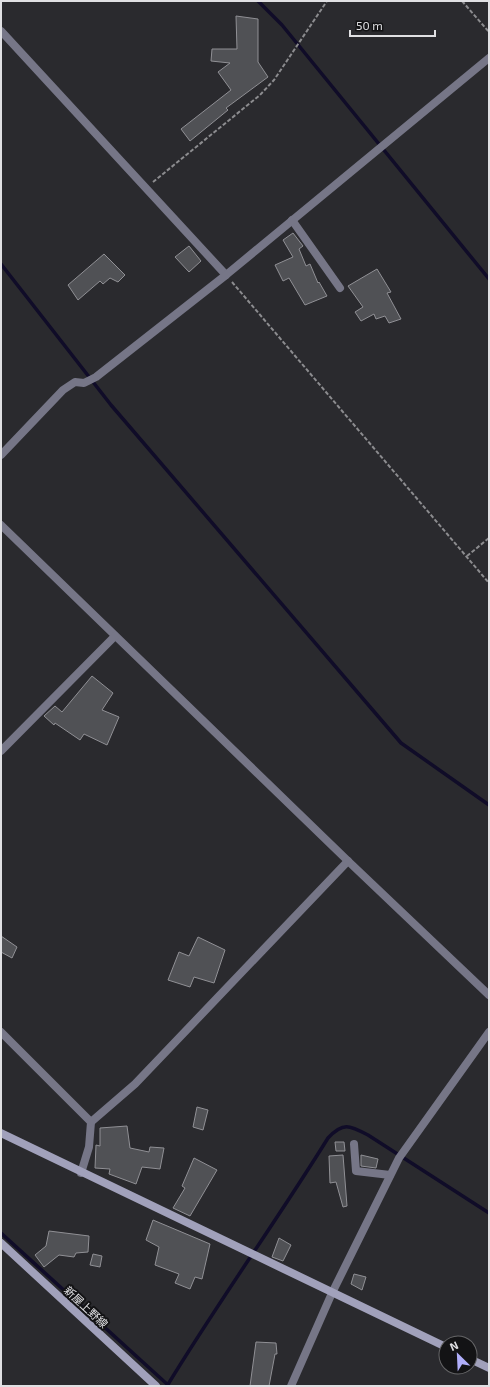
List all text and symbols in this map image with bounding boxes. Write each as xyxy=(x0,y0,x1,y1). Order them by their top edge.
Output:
scale bar xyxy=(350,12,435,38)
text: 50 m xyxy=(356,18,383,32)
street label: 新屋上野線 xyxy=(62,1283,111,1330)
north arrow xyxy=(438,1335,478,1375)
text: N xyxy=(447,1338,460,1353)

